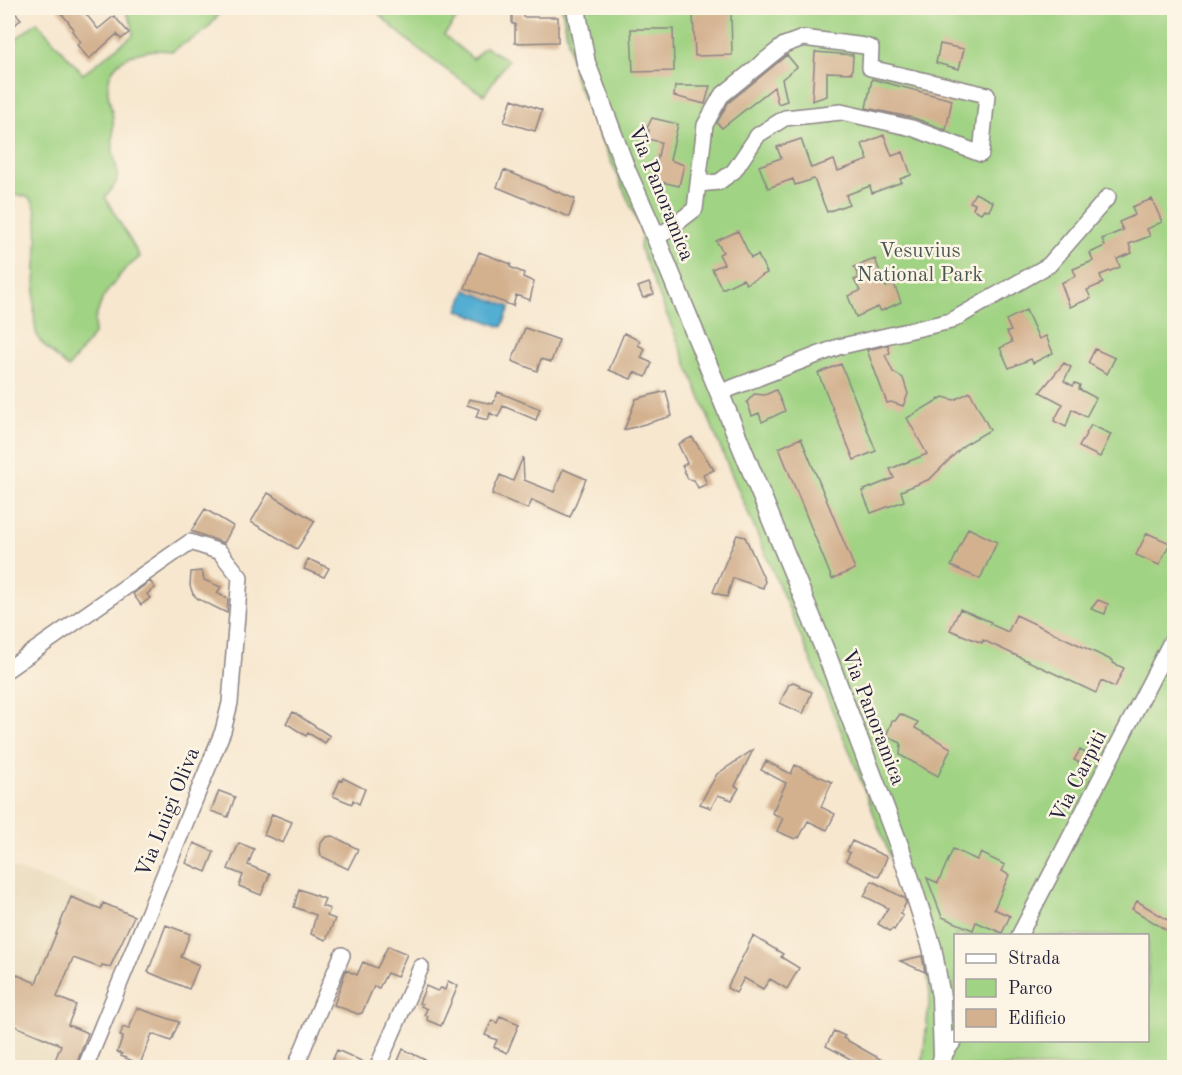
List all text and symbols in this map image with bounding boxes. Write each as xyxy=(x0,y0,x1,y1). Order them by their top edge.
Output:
street label: Via Panoramica xyxy=(624,123,697,264)
park label: Vesuvius National Park xyxy=(857,241,983,286)
street label: Via Panoramica xyxy=(837,647,908,788)
street label: Via Carpiti xyxy=(1047,727,1111,826)
street label: Via Luigi Oliva xyxy=(133,745,204,880)
legend xyxy=(954,934,1149,1042)
text: Strada xyxy=(1008,950,1060,968)
text: Parco xyxy=(1008,980,1053,998)
text: Edificio xyxy=(1008,1010,1066,1028)

